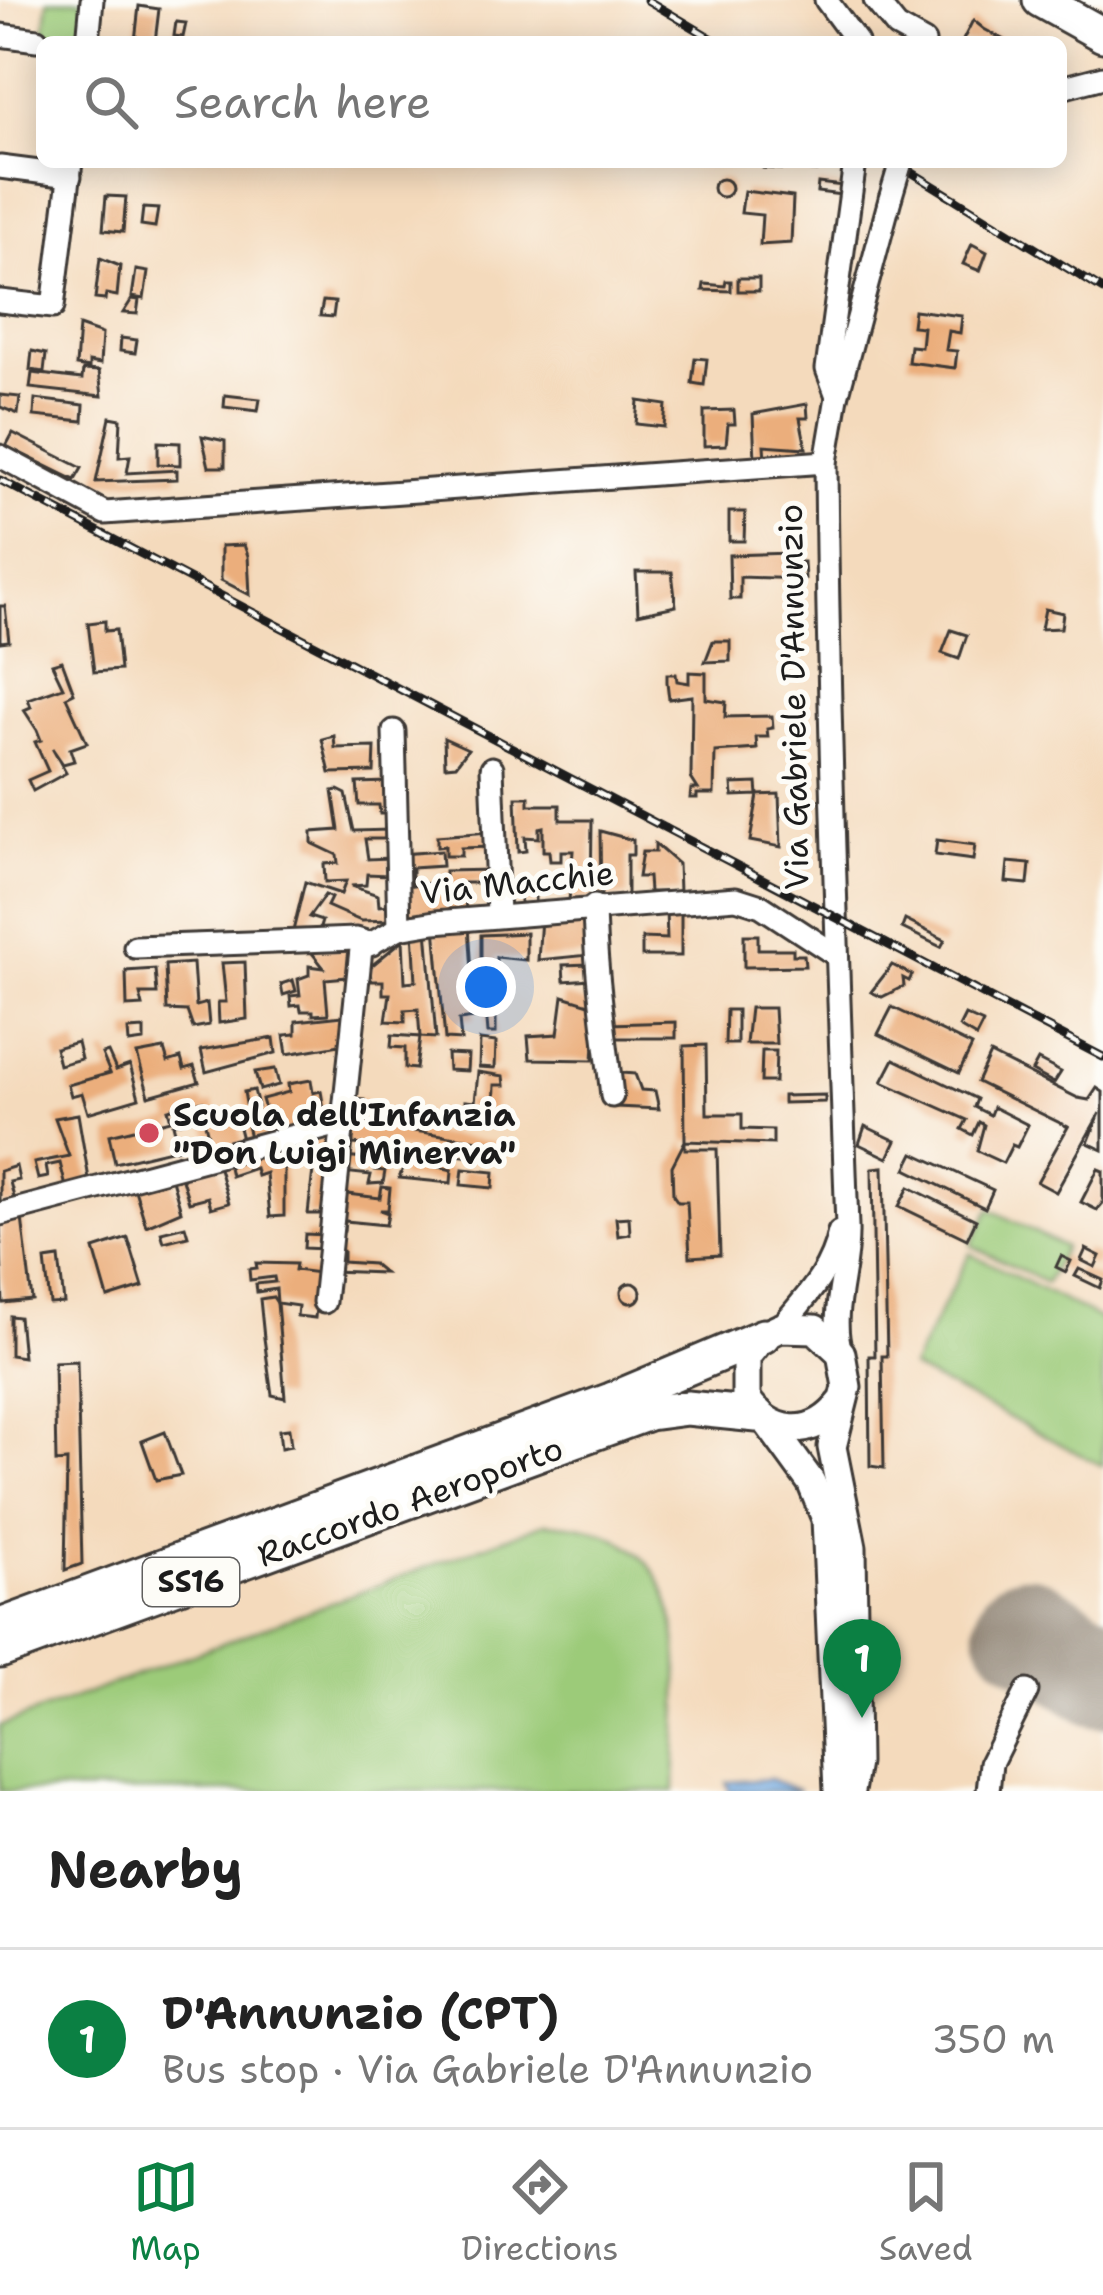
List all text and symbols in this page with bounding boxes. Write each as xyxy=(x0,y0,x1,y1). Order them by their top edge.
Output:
search box xyxy=(36,36,1067,168)
icon: search xyxy=(78,69,144,135)
text: Search here xyxy=(174,72,431,132)
street label: Via Gabriele D'Annunzio xyxy=(768,504,819,890)
street label: Via Macchie xyxy=(418,850,616,915)
your location xyxy=(456,957,516,1017)
place label: Scuola dell'Infanzia "Don Luigi Minerva" xyxy=(173,1092,516,1175)
marker: Scuola dell'Infanzia "Don Luigi Minerva" xyxy=(136,1120,162,1146)
street label: Raccordo Aeroporto xyxy=(251,1425,569,1578)
road number: SS16 xyxy=(143,1558,239,1606)
pin: 1 xyxy=(823,1619,901,1718)
text: Nearby xyxy=(48,1835,243,1903)
text: D'Annunzio (CPT) xyxy=(162,1983,559,2043)
text: 1 xyxy=(78,2013,96,2065)
text: 350 m xyxy=(931,2013,1055,2065)
text: Bus stop · Via Gabriele D'Annunzio xyxy=(162,2043,813,2095)
tab: Map xyxy=(130,2154,201,2271)
tab: Directions xyxy=(461,2154,619,2271)
tab: Saved xyxy=(879,2154,973,2271)

